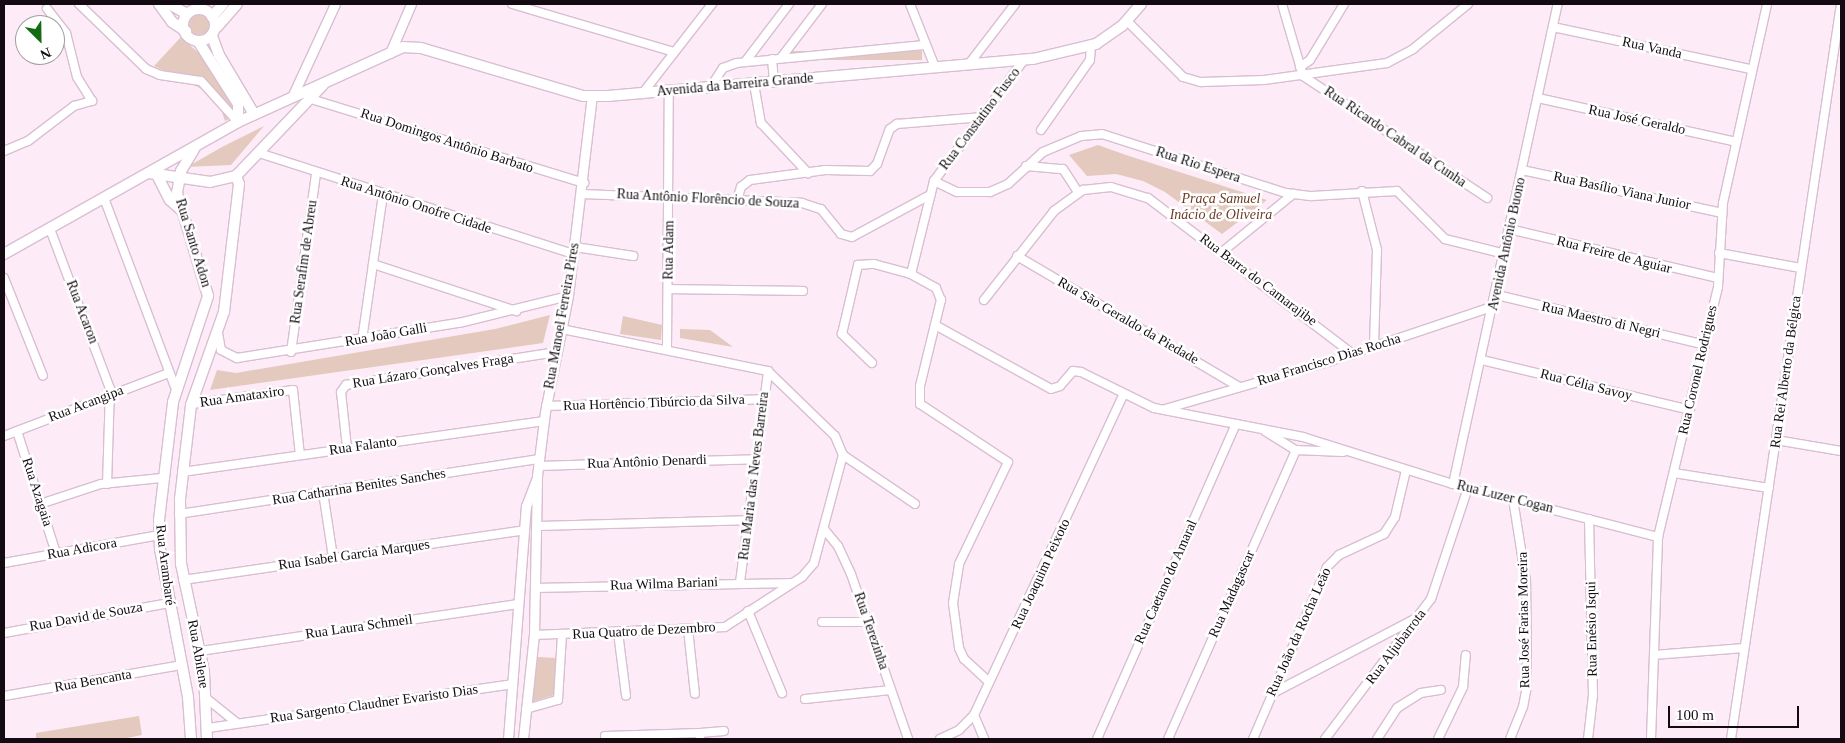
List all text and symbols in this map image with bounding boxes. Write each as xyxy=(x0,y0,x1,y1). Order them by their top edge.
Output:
north arrow xyxy=(15,15,65,65)
street label: Rua Vanda xyxy=(1620,33,1684,63)
text: N xyxy=(38,44,53,62)
street label: Rua Constatino Fusco xyxy=(936,65,1024,173)
street label: Avenida da Barreira Grande xyxy=(656,70,814,100)
street label: Rua Ricardo Cabral da Cunha xyxy=(1321,83,1469,191)
street label: Rua José Geraldo xyxy=(1587,102,1687,138)
street label: Rua Domingos Antônio Barbato xyxy=(358,105,536,177)
street label: Rua Rio Espera xyxy=(1154,143,1242,187)
street label: Rua Basílio Viana Junior xyxy=(1552,168,1692,214)
street label: Rua Antônio Onofre Cidade xyxy=(338,173,494,237)
street label: Avenida Antônio Buono xyxy=(1485,175,1529,313)
street label: Rua Antônio Florêncio de Souza xyxy=(616,186,800,212)
park label: Praça Samuel Inácio de Oliveira xyxy=(1170,191,1272,223)
street label: Rua Santo Adon xyxy=(171,196,215,290)
street label: Rua Serafim de Abreu xyxy=(287,199,321,325)
street label: Rua Adam xyxy=(660,220,678,280)
street label: Rua Barra do Camarajibe xyxy=(1196,230,1320,330)
street label: Rua Freire de Aguiar xyxy=(1554,233,1674,277)
street label: Rua Manoel Ferreira Pires xyxy=(541,242,583,390)
street label: Rua São Geraldo da Piedade xyxy=(1054,274,1202,368)
street label: Rua Acaron xyxy=(62,278,102,346)
street label: Rua Rei Alberto da Bélgica xyxy=(1767,294,1805,450)
street label: Rua Maestro di Negri xyxy=(1540,298,1662,342)
street label: Rua Coronel Rodrigues xyxy=(1675,304,1721,436)
street label: Rua João Galli xyxy=(344,320,428,350)
street label: Rua Francisco Dias Rocha xyxy=(1255,330,1403,390)
street label: Rua Lázaro Gonçalves Fraga xyxy=(351,350,515,392)
street label: Rua Célia Savoy xyxy=(1538,365,1634,405)
street label: Rua Acangipa xyxy=(46,382,126,426)
street label: Rua Amataxiro xyxy=(198,383,286,411)
street label: Rua Hortêncio Tibúrcio da Silva xyxy=(563,391,745,415)
street label: Rua Maria das Neves Barreira xyxy=(735,391,773,561)
street label: Rua Falanto xyxy=(328,433,398,459)
street label: Rua Antônio Denardi xyxy=(586,452,708,472)
street label: Rua Azagaia xyxy=(18,455,56,529)
street label: Rua Catharina Benites Sanches xyxy=(271,465,447,509)
street label: Rua Luzer Cogan xyxy=(1455,477,1555,517)
street label: Rua Joaquim Peixoto xyxy=(1008,516,1074,632)
street label: Rua Caetano do Amaral xyxy=(1131,517,1201,647)
street label: Rua Arambaré xyxy=(152,523,178,607)
street label: Rua Adicora xyxy=(46,535,118,563)
street label: Rua Isabel Garcia Marques xyxy=(277,536,431,574)
street label: Rua Madagascar xyxy=(1205,548,1259,640)
street label: Rua José Farias Moreira xyxy=(1514,552,1534,688)
street label: Rua João da Rocha Leão xyxy=(1263,565,1335,699)
street label: Rua Wilma Bariani xyxy=(610,574,718,594)
street label: Rua Enésio Isqui xyxy=(1583,581,1601,677)
street label: Rua Terezinha xyxy=(850,590,892,672)
street label: Rua David de Souza xyxy=(28,599,144,635)
street label: Rua Aljubarrota xyxy=(1362,606,1430,688)
street label: Rua Laura Schmeil xyxy=(304,611,414,643)
street label: Rua Abilene xyxy=(184,618,212,690)
street label: Rua Quatro de Dezembro xyxy=(572,619,716,643)
street label: Rua Bencanta xyxy=(53,666,133,696)
street label: Rua Sargento Claudner Evaristo Dias xyxy=(269,681,479,727)
scale bar xyxy=(1670,696,1801,728)
text: 100 m xyxy=(1676,707,1714,723)

